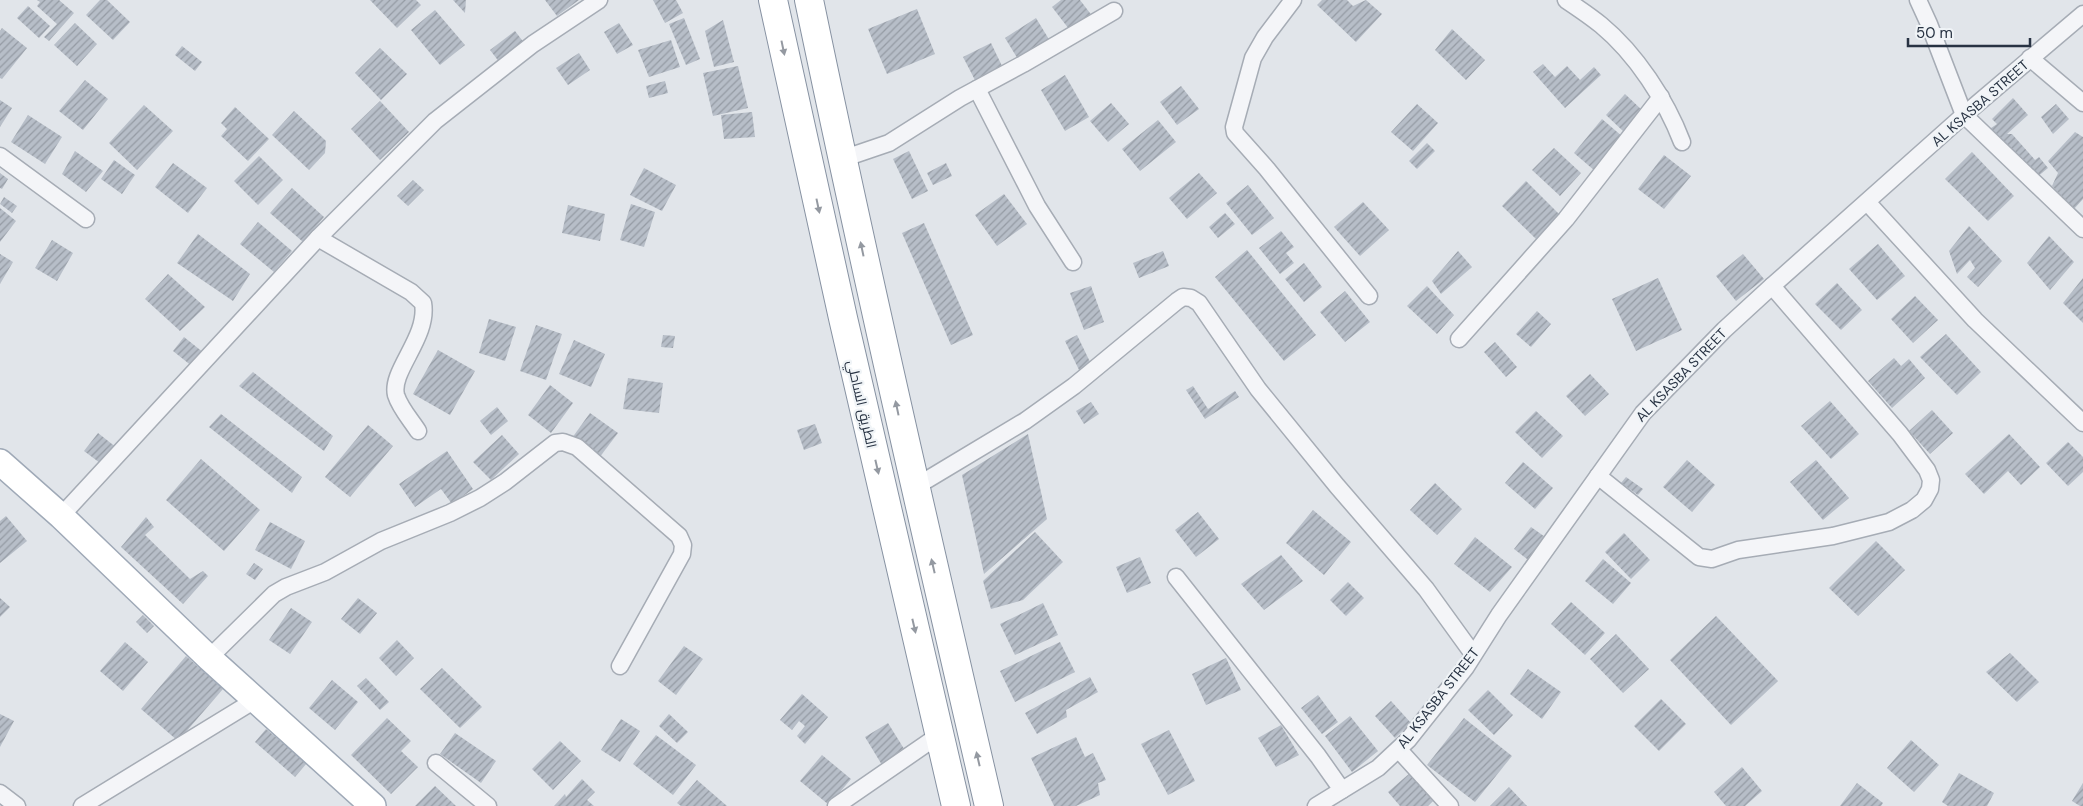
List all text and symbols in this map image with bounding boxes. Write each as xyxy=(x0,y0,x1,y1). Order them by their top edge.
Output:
scale bar xyxy=(1908,15,2030,47)
text: 50 m xyxy=(1916,23,1953,43)
one-way arrow xyxy=(780,40,788,56)
street label: AL KSASBA STREET xyxy=(1928,56,2032,150)
one-way arrow xyxy=(814,199,822,214)
one-way arrow xyxy=(858,242,866,257)
street label: AL KSASBA STREET xyxy=(1632,324,1730,426)
street label: الطريق الساحلي xyxy=(840,358,881,450)
one-way arrow xyxy=(893,400,901,415)
one-way arrow xyxy=(873,460,881,475)
one-way arrow xyxy=(929,559,937,574)
one-way arrow xyxy=(910,618,918,633)
street label: AL KSASBA STREET xyxy=(1393,644,1483,752)
one-way arrow xyxy=(974,751,982,766)

